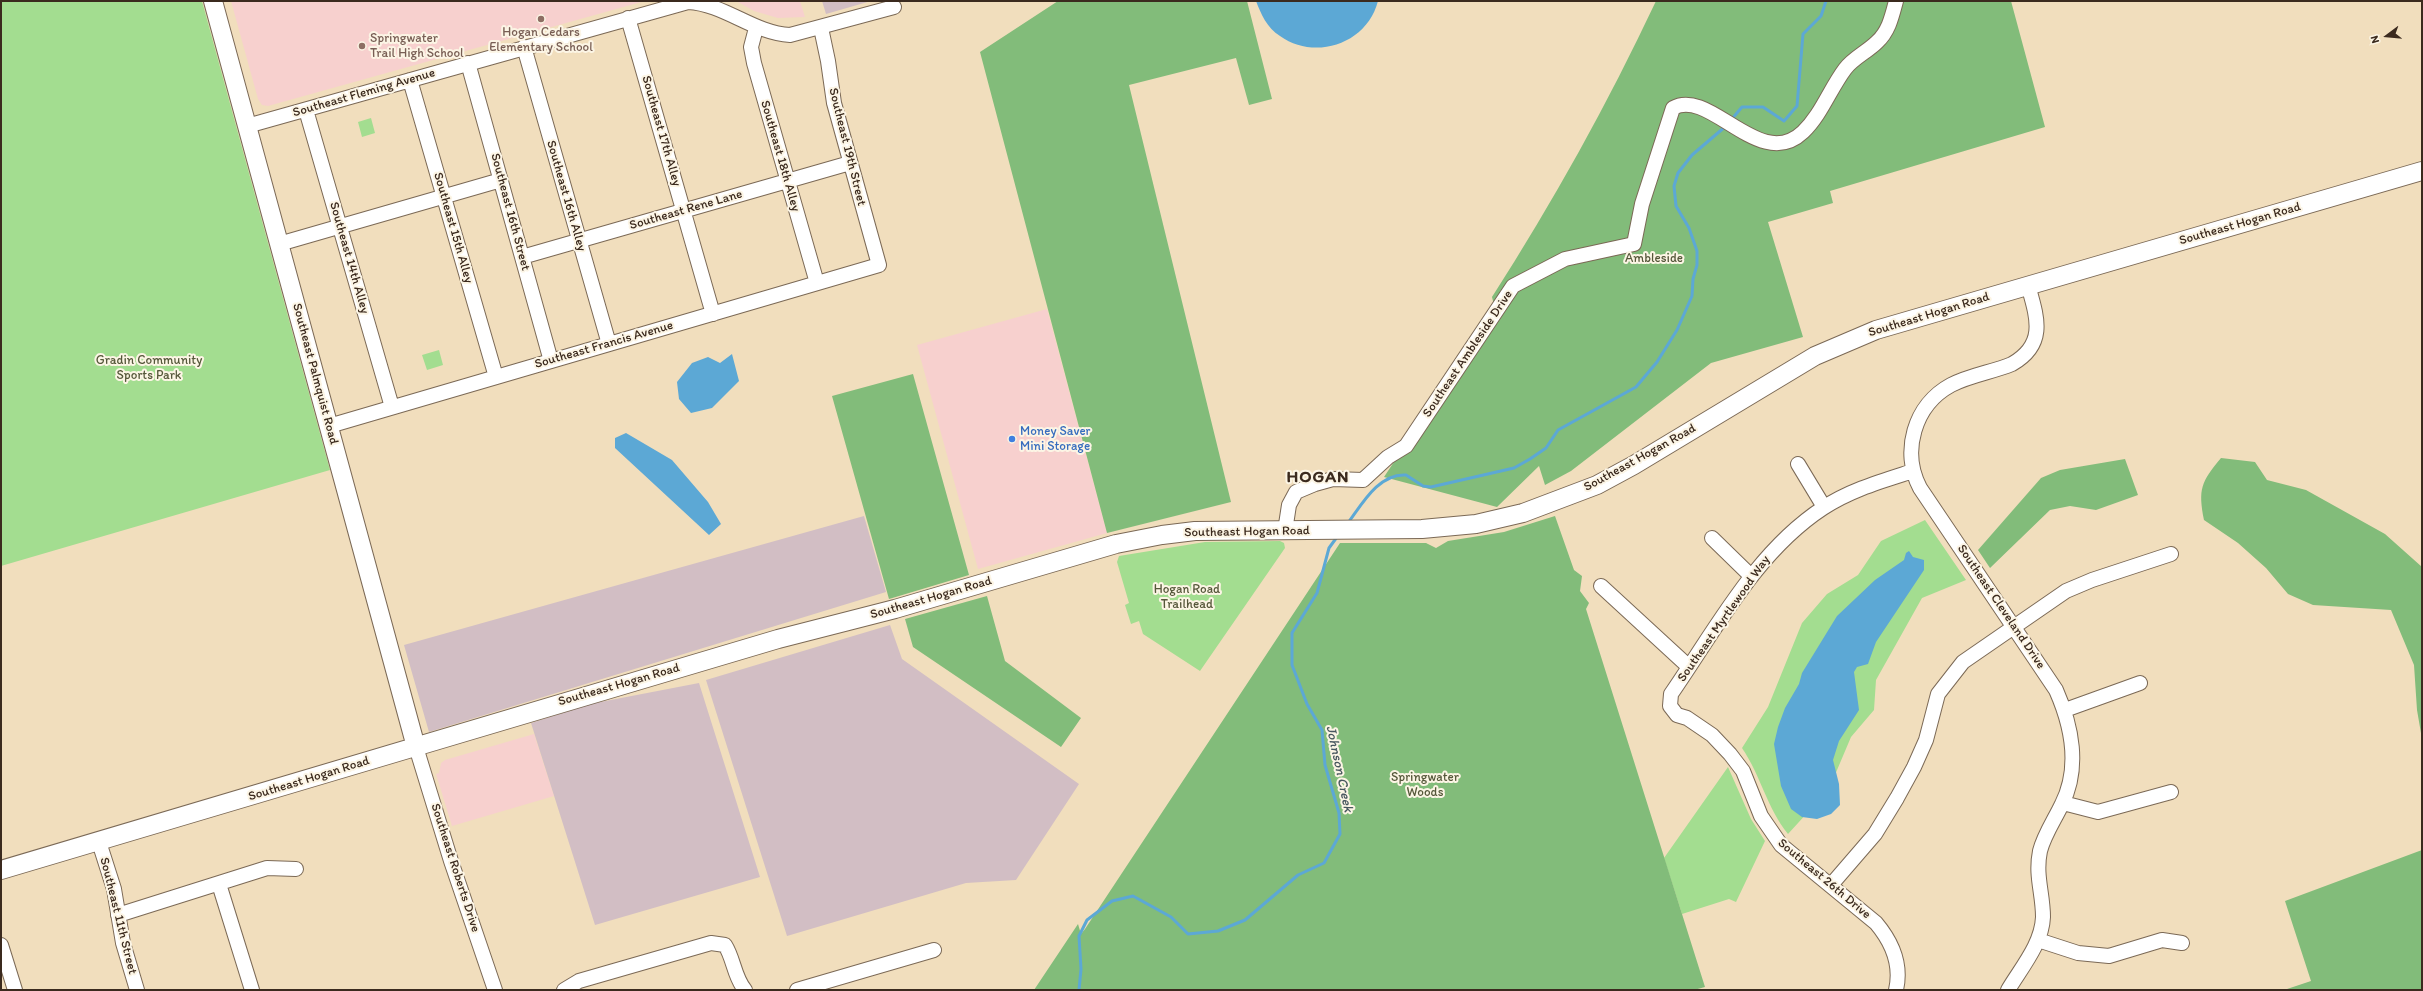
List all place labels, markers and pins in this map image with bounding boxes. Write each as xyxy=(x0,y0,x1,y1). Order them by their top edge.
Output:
marker: Hogan Cedars Elementary School xyxy=(536,14,546,24)
place label: Hogan Cedars Elementary School xyxy=(489,25,593,56)
place label: Springwater Trail High School xyxy=(370,31,464,62)
marker: Springwater Trail High School xyxy=(357,41,367,51)
place label: Money Saver Mini Storage xyxy=(1020,424,1091,455)
marker: Money Saver Mini Storage xyxy=(1007,434,1017,444)

